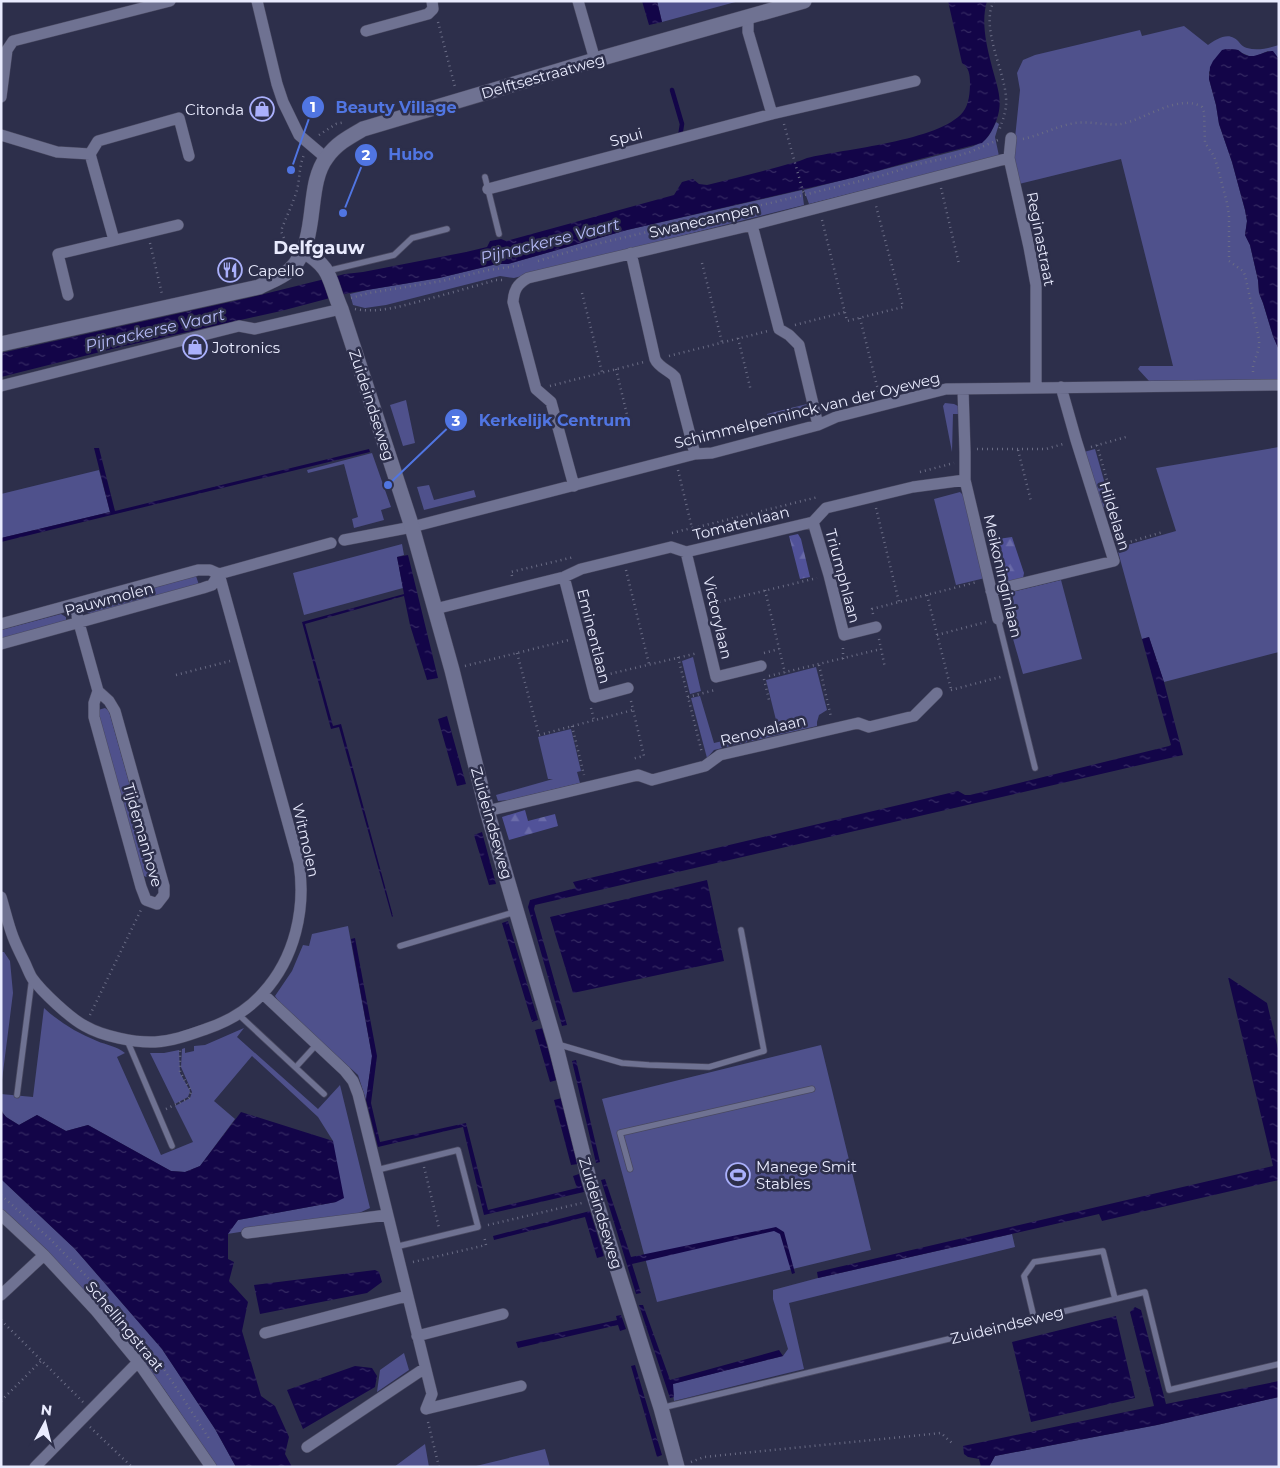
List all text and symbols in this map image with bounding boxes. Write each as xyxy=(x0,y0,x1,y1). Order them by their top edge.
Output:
street label: Delftsestraatweg xyxy=(479,49,607,103)
callout: Beauty Village xyxy=(300,92,466,123)
shop icon: Citonda xyxy=(249,96,275,122)
text: 1 xyxy=(310,97,316,116)
text: Beauty Village xyxy=(335,98,457,117)
place label: Citonda xyxy=(185,100,244,119)
street label: Spui xyxy=(607,123,645,151)
callout: Hubo xyxy=(354,139,444,170)
text: 2 xyxy=(362,145,371,164)
text: Hubo xyxy=(388,145,434,164)
street label: Reginastraat xyxy=(1023,190,1059,288)
street label: Swanecampen xyxy=(647,198,761,242)
water label: Pijnackerse Vaart xyxy=(478,214,622,267)
district label: Delfgauw xyxy=(273,237,365,259)
restaurant icon: Capello xyxy=(217,257,243,283)
place label: Capello xyxy=(248,261,304,280)
water label: Pijnackerse Vaart xyxy=(83,305,227,355)
shop icon: Jotronics xyxy=(182,334,208,360)
place label: Jotronics xyxy=(211,338,280,357)
street label: Zuideindseweg xyxy=(345,347,399,463)
street label: Schimmelpenninck van der Oyeweg xyxy=(672,368,942,452)
callout: Kerkelijk Centrum xyxy=(443,405,641,436)
text: 3 xyxy=(451,411,461,430)
text: Kerkelijk Centrum xyxy=(479,411,631,430)
street label: Hildelaan xyxy=(1095,479,1135,553)
street label: Tomatenlaan xyxy=(691,502,791,544)
street label: Meikoninginlaan xyxy=(980,512,1026,640)
street label: Triumphlaan xyxy=(821,527,865,625)
street label: Victorylaan xyxy=(699,575,737,661)
street label: Pauwmolen xyxy=(62,578,156,620)
street label: Eminentlaan xyxy=(573,586,615,686)
street label: Renovalaan xyxy=(718,710,808,750)
street label: Zuideindseweg xyxy=(467,765,517,881)
street label: Tijdemanhove xyxy=(119,781,167,889)
street label: Witmolen xyxy=(288,801,324,879)
street label: Zuideindseweg xyxy=(575,1155,627,1271)
place label: Manege Smit Stables xyxy=(756,1157,857,1193)
sports icon: Manege Smit Stables xyxy=(725,1162,751,1188)
street label: Schellingstraat xyxy=(82,1277,168,1375)
street label: Zuideindseweg xyxy=(948,1302,1066,1348)
north arrow xyxy=(20,1398,70,1448)
text: N xyxy=(40,1400,53,1420)

